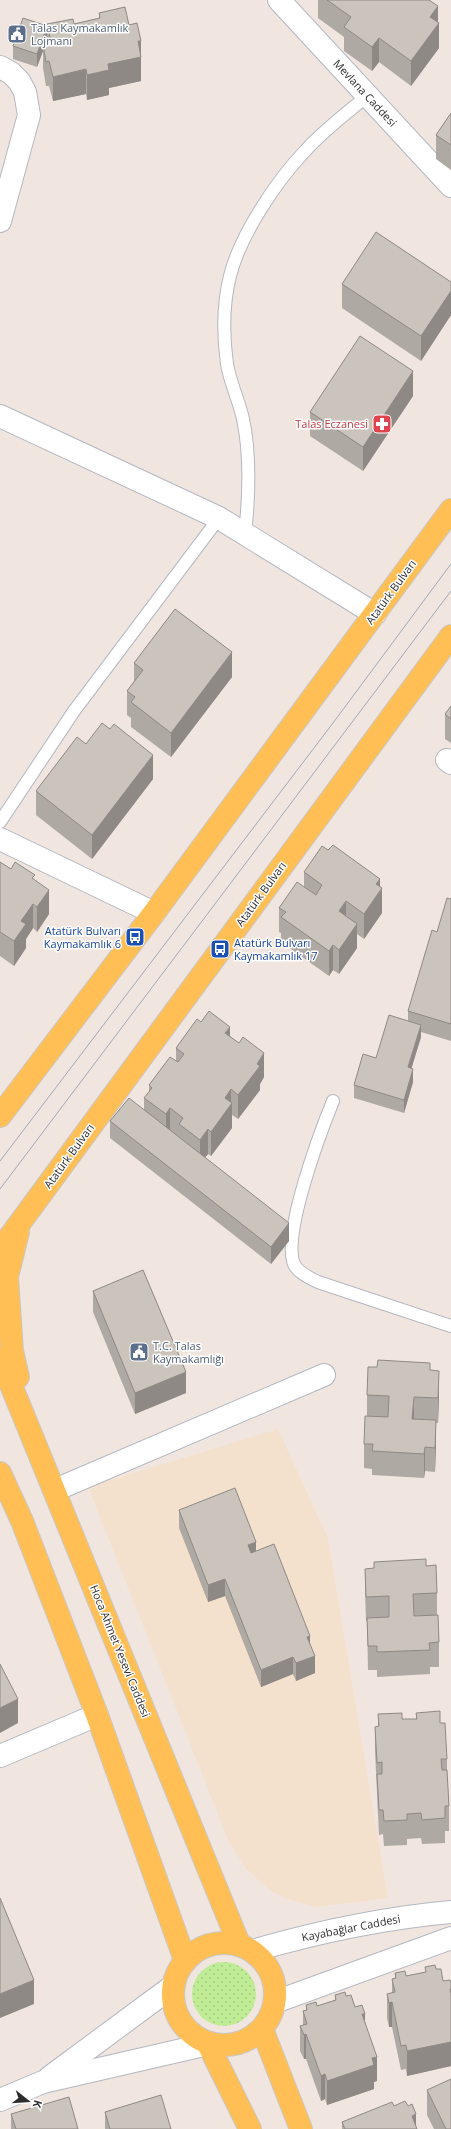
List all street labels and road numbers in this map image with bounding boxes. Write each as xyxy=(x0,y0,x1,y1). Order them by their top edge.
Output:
street label: Mevlana Caddesi xyxy=(330,56,400,130)
street label: Atatürk Bulvarı xyxy=(362,556,419,627)
street label: Atatürk Bulvarı xyxy=(232,858,289,929)
street label: Atatürk Bulvarı xyxy=(40,1120,97,1191)
street label: Hoca Ahmet Yesevi Caddesi xyxy=(87,1582,154,1719)
street label: Kayabağlar Caddesi xyxy=(300,1911,402,1944)

